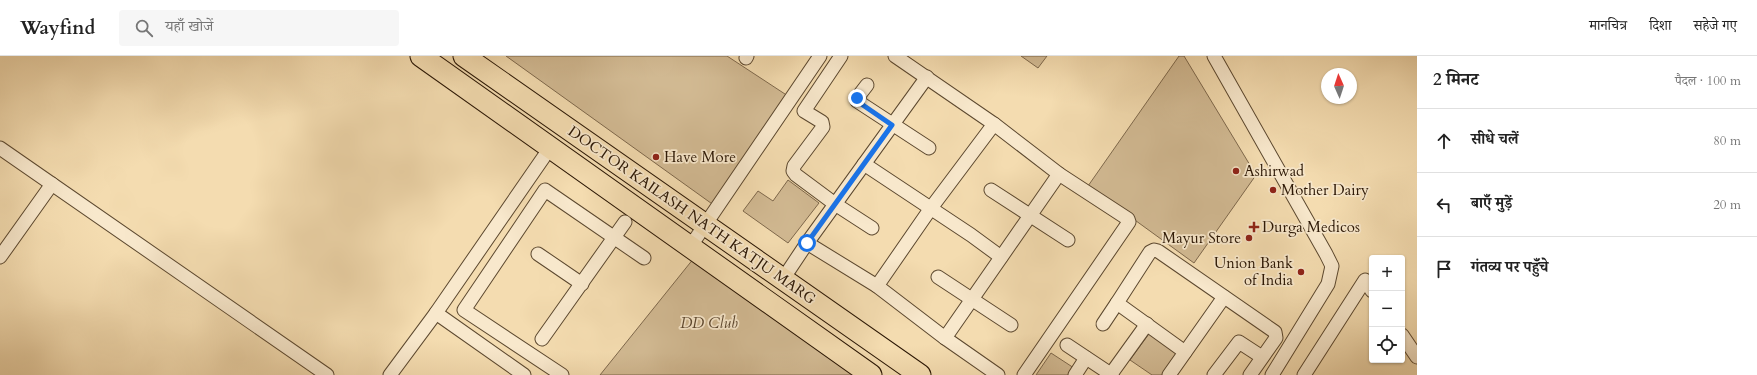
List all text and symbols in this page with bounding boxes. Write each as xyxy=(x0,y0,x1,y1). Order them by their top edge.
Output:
search box xyxy=(119,10,399,46)
text: Wayfind xyxy=(20,15,95,41)
text: यहाँ खोजें xyxy=(165,16,213,36)
text: मानचित्र xyxy=(1589,16,1627,35)
text: दिशा xyxy=(1649,16,1671,35)
text: सहेजे गए xyxy=(1693,16,1737,35)
icon: search xyxy=(133,17,155,39)
north arrow xyxy=(1321,68,1357,104)
text: 2 मिनट xyxy=(1433,68,1479,91)
text: पैदल · 100 m xyxy=(1675,72,1741,90)
route end xyxy=(848,89,866,107)
street label: DOCTOR KAILASH NATH KATJU MARG xyxy=(564,121,820,309)
text: सीधे चलें xyxy=(1471,129,1519,149)
icon: ahead xyxy=(1433,130,1455,152)
text: 80 m xyxy=(1713,132,1741,150)
place label: Have More xyxy=(664,147,736,167)
marker: Have More xyxy=(651,152,661,162)
place label: Ashirwad xyxy=(1244,161,1304,181)
marker: Ashirwad xyxy=(1231,166,1241,176)
place label: Mother Dairy xyxy=(1281,180,1369,200)
marker: Mother Dairy xyxy=(1268,185,1278,195)
text: बाएँ मुड़ें xyxy=(1471,193,1512,213)
icon: left xyxy=(1433,194,1455,216)
text: 20 m xyxy=(1713,196,1741,214)
place label: Durga Medicos xyxy=(1262,217,1360,237)
marker: Durga Medicos xyxy=(1249,222,1259,232)
place label: Mayur Store xyxy=(1162,228,1241,248)
marker: Mayur Store xyxy=(1244,233,1254,243)
route start xyxy=(798,234,816,252)
place label: Union Bank of India xyxy=(1214,253,1294,290)
map controls xyxy=(1369,255,1405,363)
button: + xyxy=(1369,255,1405,291)
text: गंतव्य पर पहुँचे xyxy=(1471,257,1548,277)
icon: arrive xyxy=(1433,258,1455,280)
marker: Union Bank of India xyxy=(1296,267,1306,277)
button: − xyxy=(1369,291,1405,327)
park label: DD Club xyxy=(680,313,738,333)
button: locate xyxy=(1369,327,1405,363)

